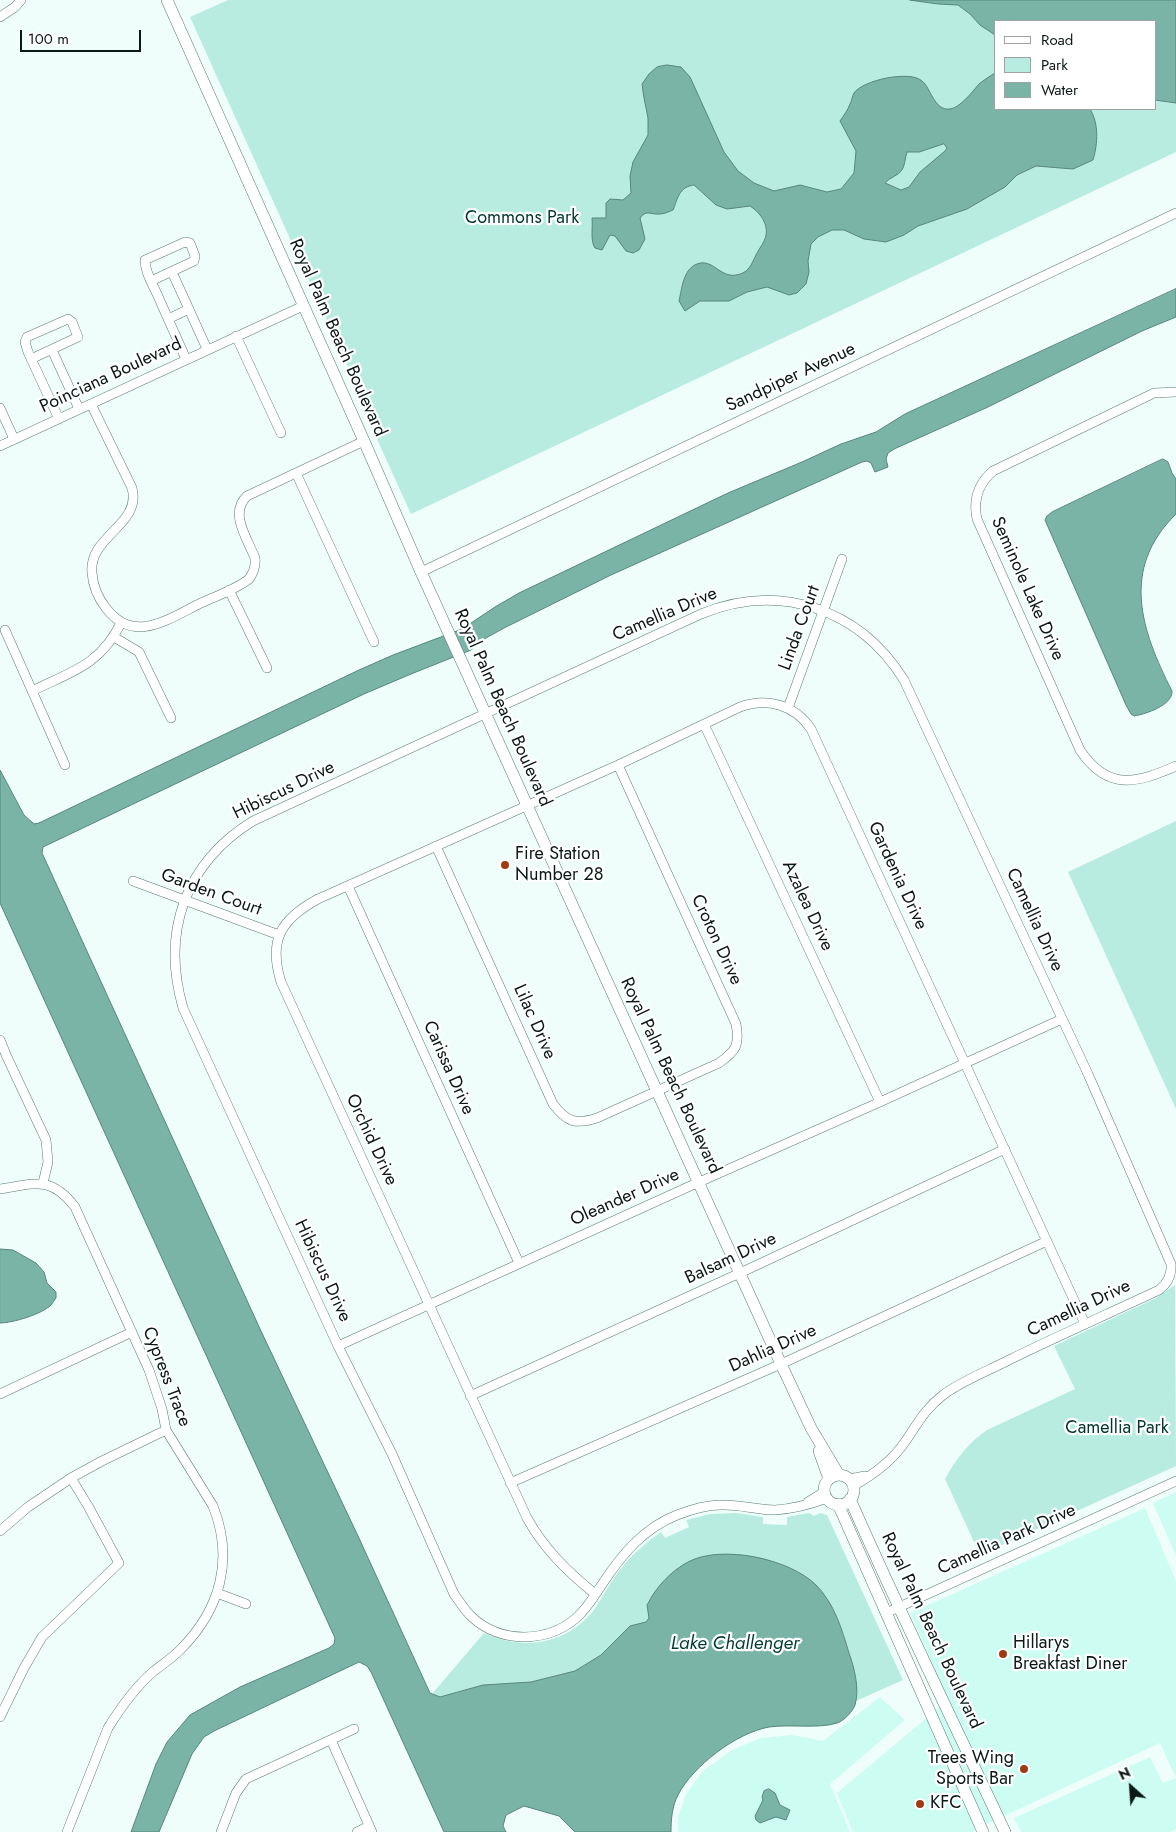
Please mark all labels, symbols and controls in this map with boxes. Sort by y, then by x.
scale bar [22,20,144,52]
legend [994,20,1156,110]
text: 100 m [28,28,69,50]
text: Road [1041,29,1073,51]
text: Park [1041,54,1068,76]
text: Water [1041,79,1078,101]
park label: Commons Park [465,208,579,230]
street label: Royal Palm Beach Boulevard [284,236,390,440]
street label: Poinciana Boulevard [37,334,185,418]
street label: Sandpiper Avenue [723,339,859,417]
street label: Seminole Lake Drive [986,514,1068,664]
street label: Camellia Drive [610,583,720,647]
street label: Linda Court [775,583,825,673]
street label: Royal Palm Beach Boulevard [449,606,555,810]
street label: Hibiscus Drive [230,757,338,825]
street label: Gardenia Drive [863,819,931,933]
place label: Fire Station Number 28 [515,844,604,886]
street label: Azalea Drive [777,857,837,955]
marker: Fire Station Number 28 [499,859,511,871]
street label: Garden Court [158,865,264,921]
street label: Camellia Drive [1001,865,1067,975]
street label: Croton Drive [686,891,746,989]
street label: Royal Palm Beach Boulevard [615,974,725,1178]
street label: Lilac Drive [508,981,560,1063]
street label: Carissa Drive [418,1018,478,1118]
street label: Orchid Drive [340,1091,402,1189]
street label: Oleander Drive [567,1164,683,1232]
street label: Hibiscus Drive [289,1216,355,1326]
street label: Balsam Drive [682,1228,780,1290]
street label: Camellia Drive [1024,1276,1134,1342]
street label: Dahlia Drive [726,1320,820,1378]
street label: Cypress Trace [137,1324,195,1430]
park label: Camellia Park [1065,1418,1169,1440]
street label: Camellia Park Drive [935,1500,1079,1580]
street label: Royal Palm Beach Boulevard [876,1529,986,1733]
water label: Lake Challenger [671,1633,799,1655]
place label: Hillarys Breakfast Diner [1013,1633,1127,1676]
marker: Hillarys Breakfast Diner [997,1648,1009,1660]
place label: Trees Wing Sports Bar [928,1748,1014,1790]
north arrow [1106,1762,1156,1812]
text: N [1115,1762,1134,1785]
marker: Trees Wing Sports Bar [1018,1763,1030,1775]
place label: KFC [930,1793,961,1815]
marker: KFC [914,1798,926,1810]

